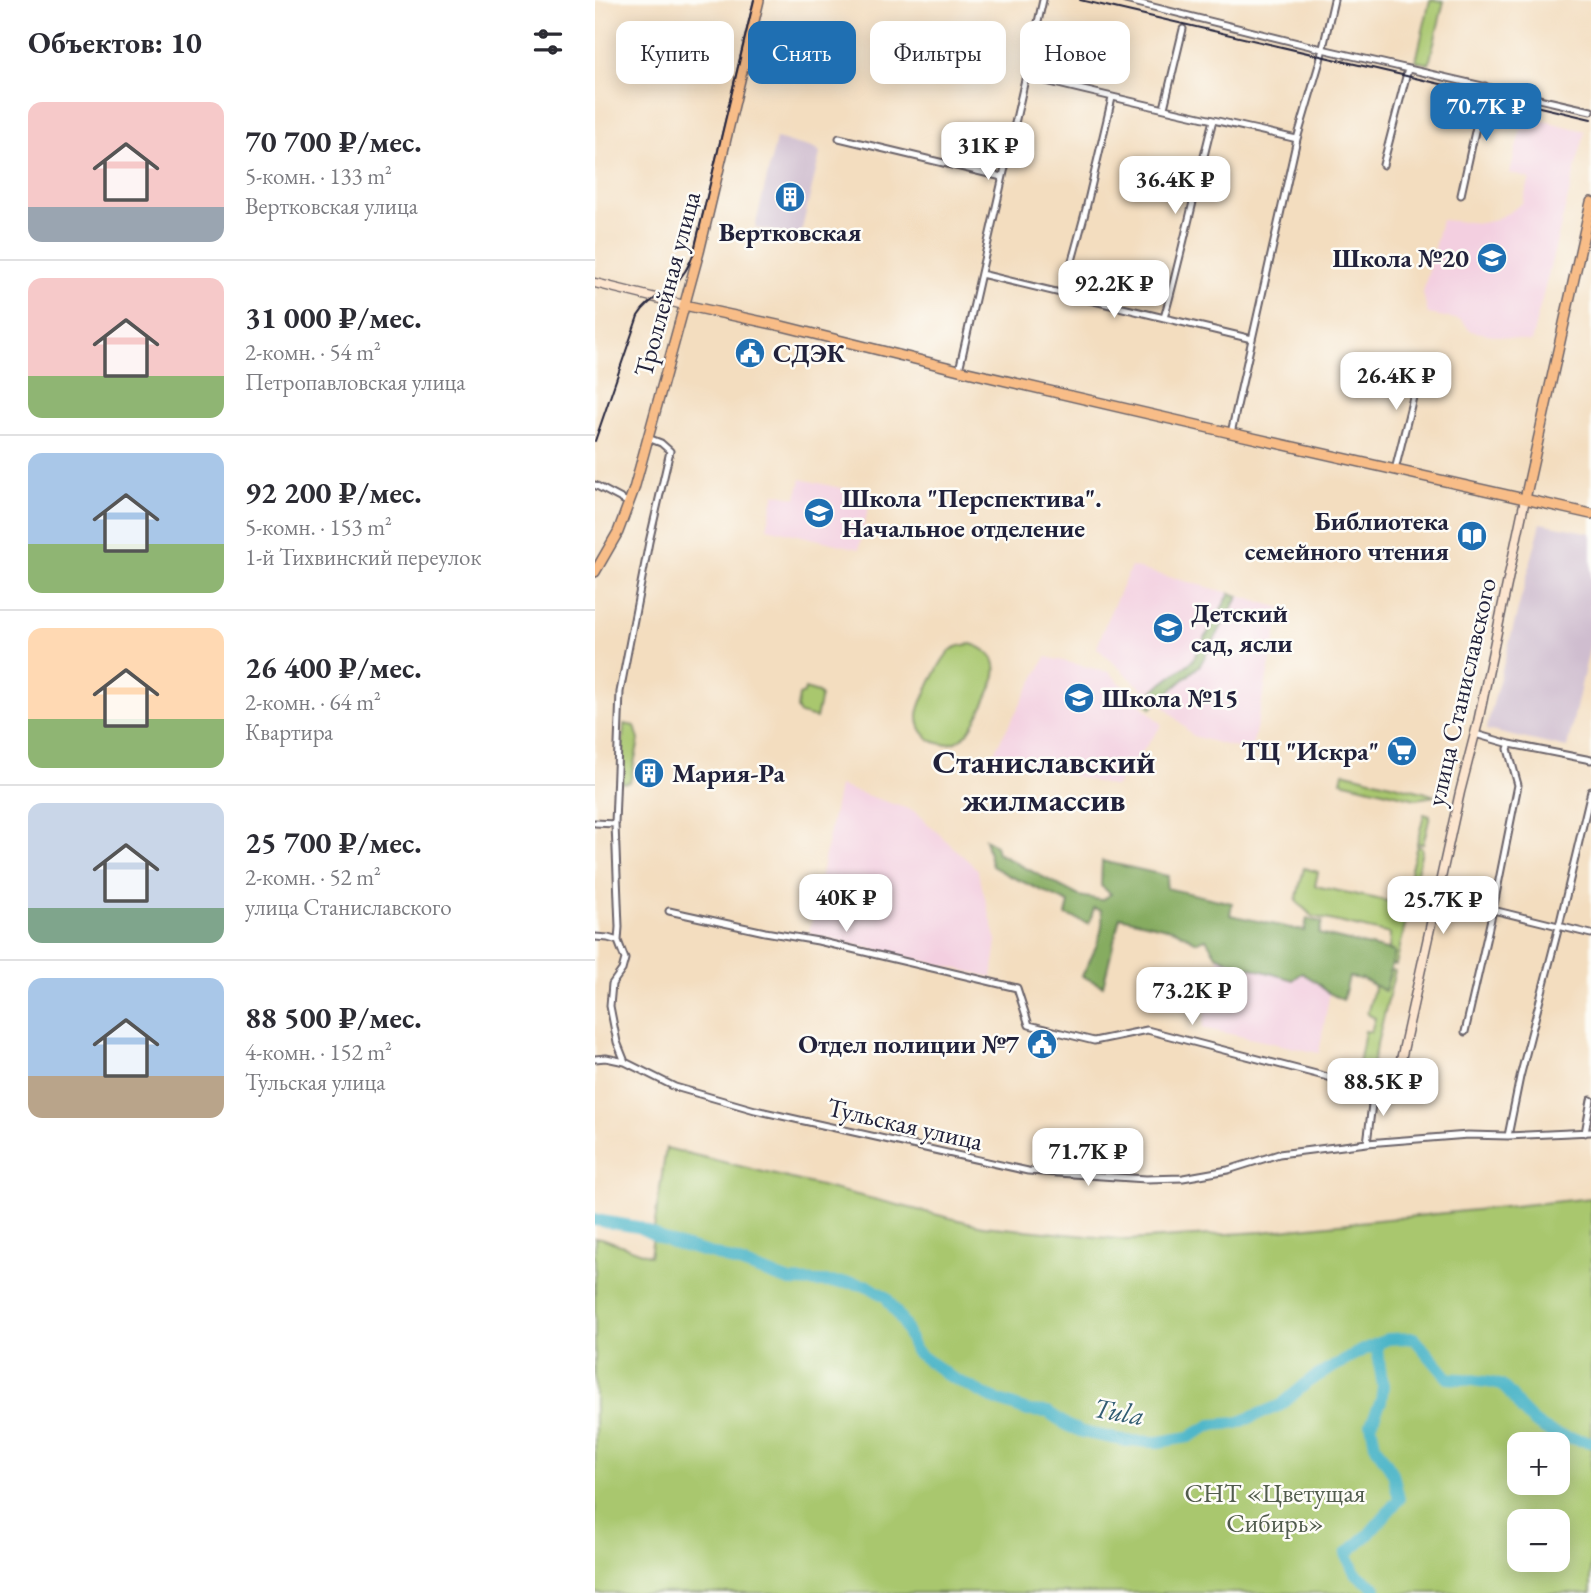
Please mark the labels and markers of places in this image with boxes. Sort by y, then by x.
pin: 70.7K ₽ [1421,83,1551,143]
pin: 31K ₽ [939,122,1037,182]
pin: 36.4K ₽ [1110,156,1240,216]
building icon: Вертковская [773,180,807,214]
place label: Вертковская [719,215,861,249]
place label: Школа №20 [1333,241,1469,275]
school or university icon: Школа №20 [1475,241,1509,275]
pin: 92.2K ₽ [1049,260,1179,320]
public building icon: СДЭК [733,336,767,370]
place label: СДЭК [773,336,846,370]
pin: 26.4K ₽ [1331,352,1461,412]
place label: Школа "Перспектива". Начальное отделение [842,481,1102,545]
school or university icon: Школа "Перспектива". Начальное отделение [802,496,836,530]
place label: Библиотека семейного чтения [1245,504,1450,568]
library icon: Библиотека семейного чтения [1455,519,1489,553]
place label: Детский сад, ясли [1191,596,1293,660]
school or university icon: Детский сад, ясли [1151,611,1185,645]
school or university icon: Школа №15 [1062,681,1096,715]
place label: Школа №15 [1102,681,1238,715]
place label: ТЦ "Искра" [1242,734,1379,768]
supermarket icon: ТЦ "Искра" [1385,734,1419,768]
building icon: Мария-Ра [632,756,666,790]
place label: Мария-Ра [672,756,786,790]
pin: 40K ₽ [797,874,895,934]
pin: 25.7K ₽ [1378,876,1508,936]
pin: 73.2K ₽ [1127,968,1257,1027]
place label: Отдел полиции №7 [798,1027,1019,1061]
public building icon: Отдел полиции №7 [1025,1027,1059,1061]
pin: 88.5K ₽ [1318,1058,1448,1118]
pin: 71.7K ₽ [1023,1128,1153,1188]

